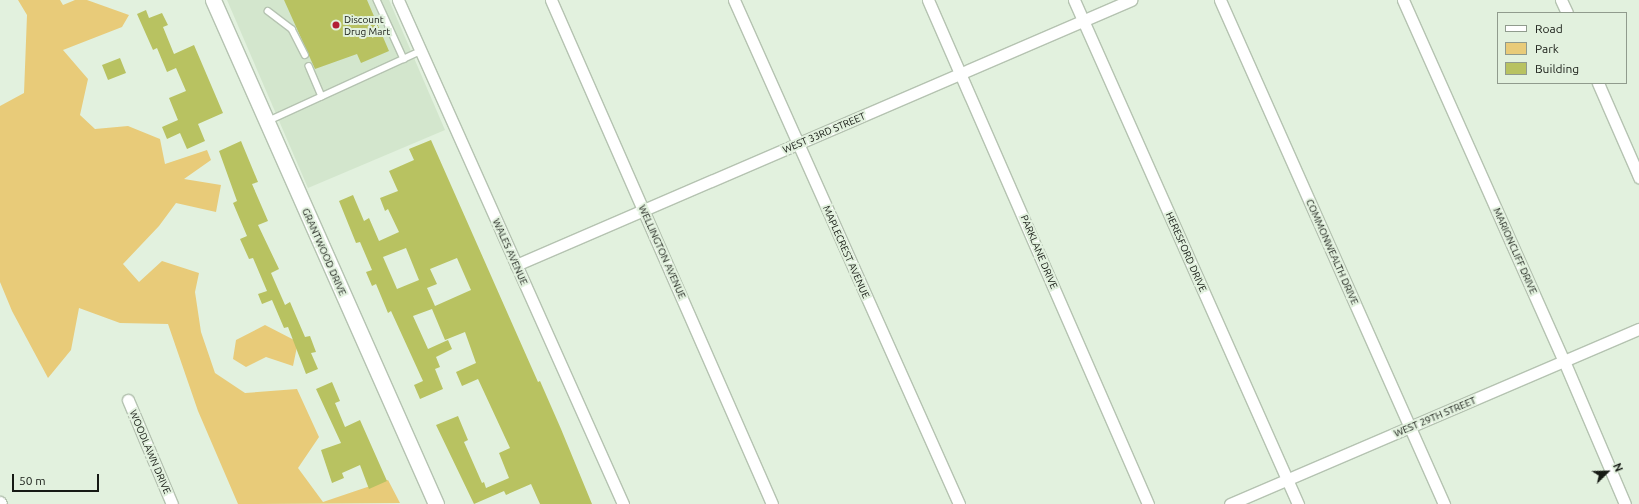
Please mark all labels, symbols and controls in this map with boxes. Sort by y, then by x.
legend [1497,12,1627,84]
place label: Discount Drug Mart [344,13,390,36]
marker: Discount Drug Mart [331,20,341,30]
text: Road [1535,22,1563,35]
text: Park [1535,42,1559,55]
text: Building [1535,62,1579,75]
street label: WEST 33RD STREET [781,110,867,156]
street label: COMMONWEALTH DRIVE [1303,197,1361,307]
street label: WELLINGTON AVENUE [636,203,688,301]
street label: MAPLECREST AVENUE [820,204,872,300]
street label: GRANTWOOD DRIVE [299,206,349,298]
street label: MARIONCLIFF DRIVE [1491,206,1539,296]
street label: HERESFORD DRIVE [1163,210,1209,294]
street label: PARKLANE DRIVE [1018,213,1060,291]
street label: WALES AVENUE [490,217,530,287]
street label: WEST 29TH STREET [1392,394,1478,440]
street label: WOODLAWN DRIVE [127,408,173,496]
north arrow [1587,452,1627,492]
text: N [1611,461,1625,473]
scale bar [14,466,101,492]
text: 50 m [19,474,46,487]

